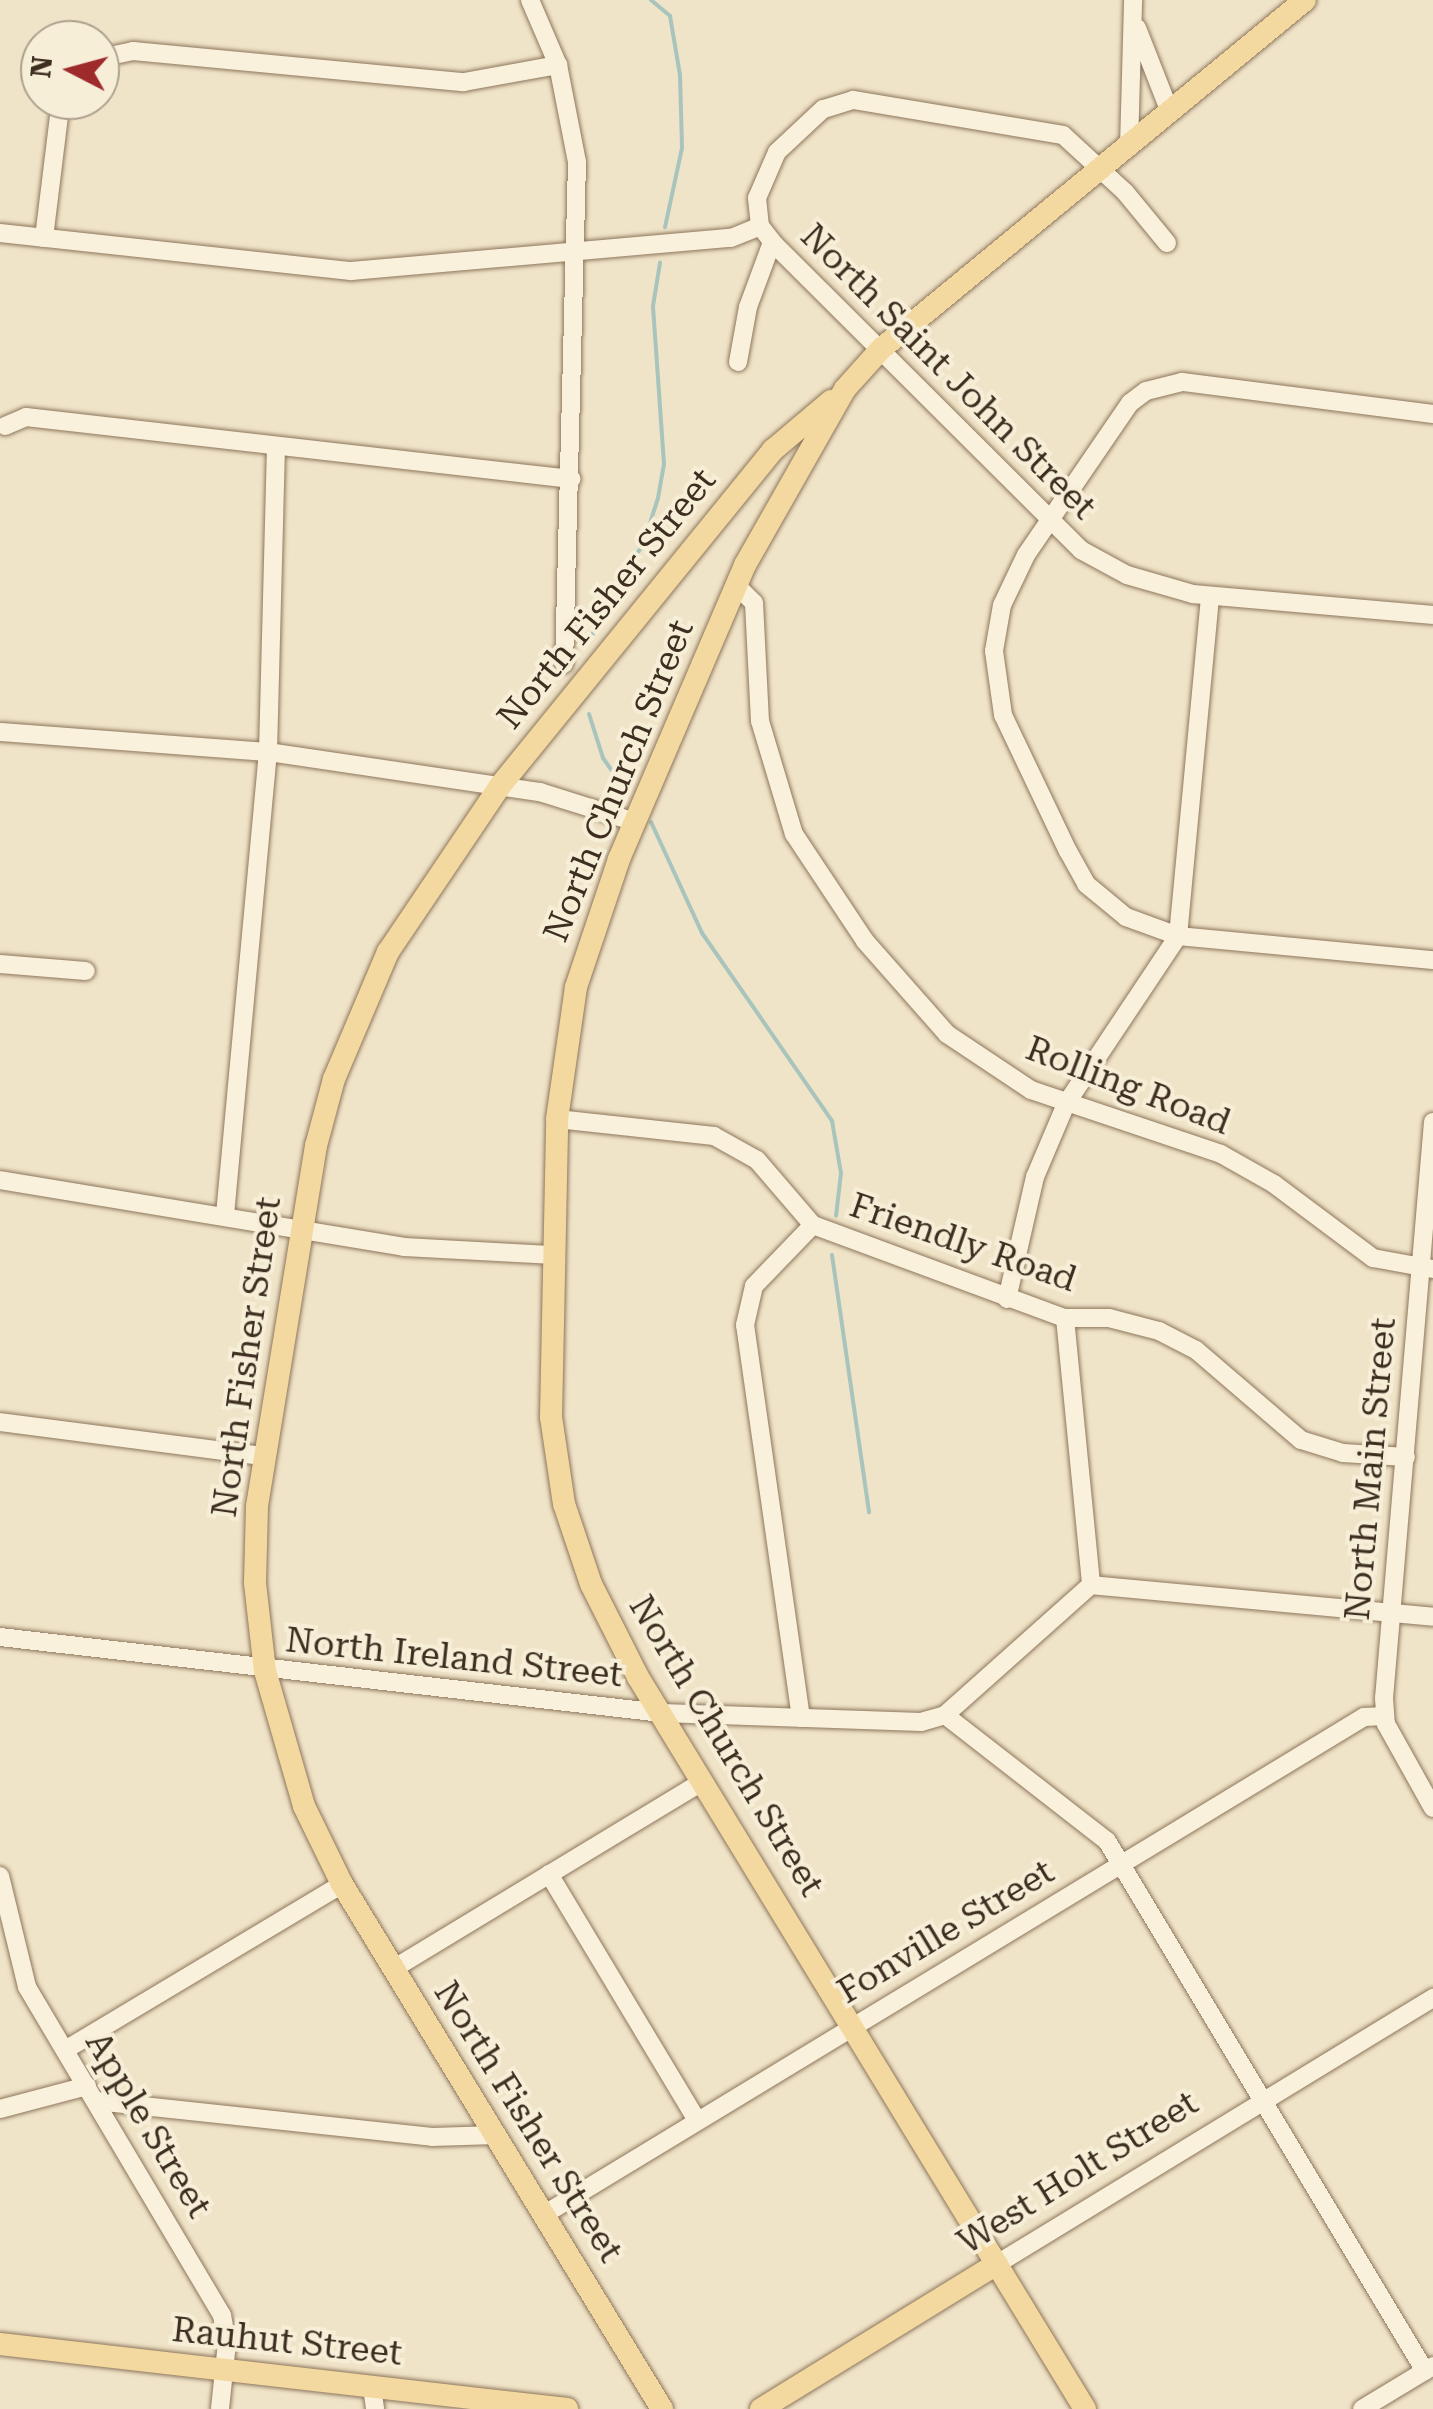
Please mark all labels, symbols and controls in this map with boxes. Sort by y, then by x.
north arrow [20,20,120,120]
text: N [24,55,59,79]
street label: North Saint John Street [792,216,1104,528]
street label: North Fisher Street [489,460,725,738]
street label: North Church Street [535,614,703,948]
street label: Rolling Road [1020,1028,1236,1144]
street label: Friendly Road [844,1185,1082,1301]
street label: North Fisher Street [204,1194,290,1520]
street label: North Main Street [1337,1316,1405,1622]
street label: North Church Street [620,1588,832,1904]
street label: North Ireland Street [283,1619,625,1697]
street label: Fonville Street [830,1851,1062,2013]
street label: North Fisher Street [425,1974,631,2270]
street label: Apple Street [76,2024,220,2226]
street label: West Holt Street [950,2082,1206,2264]
street label: Rauhut Street [170,2309,404,2375]

